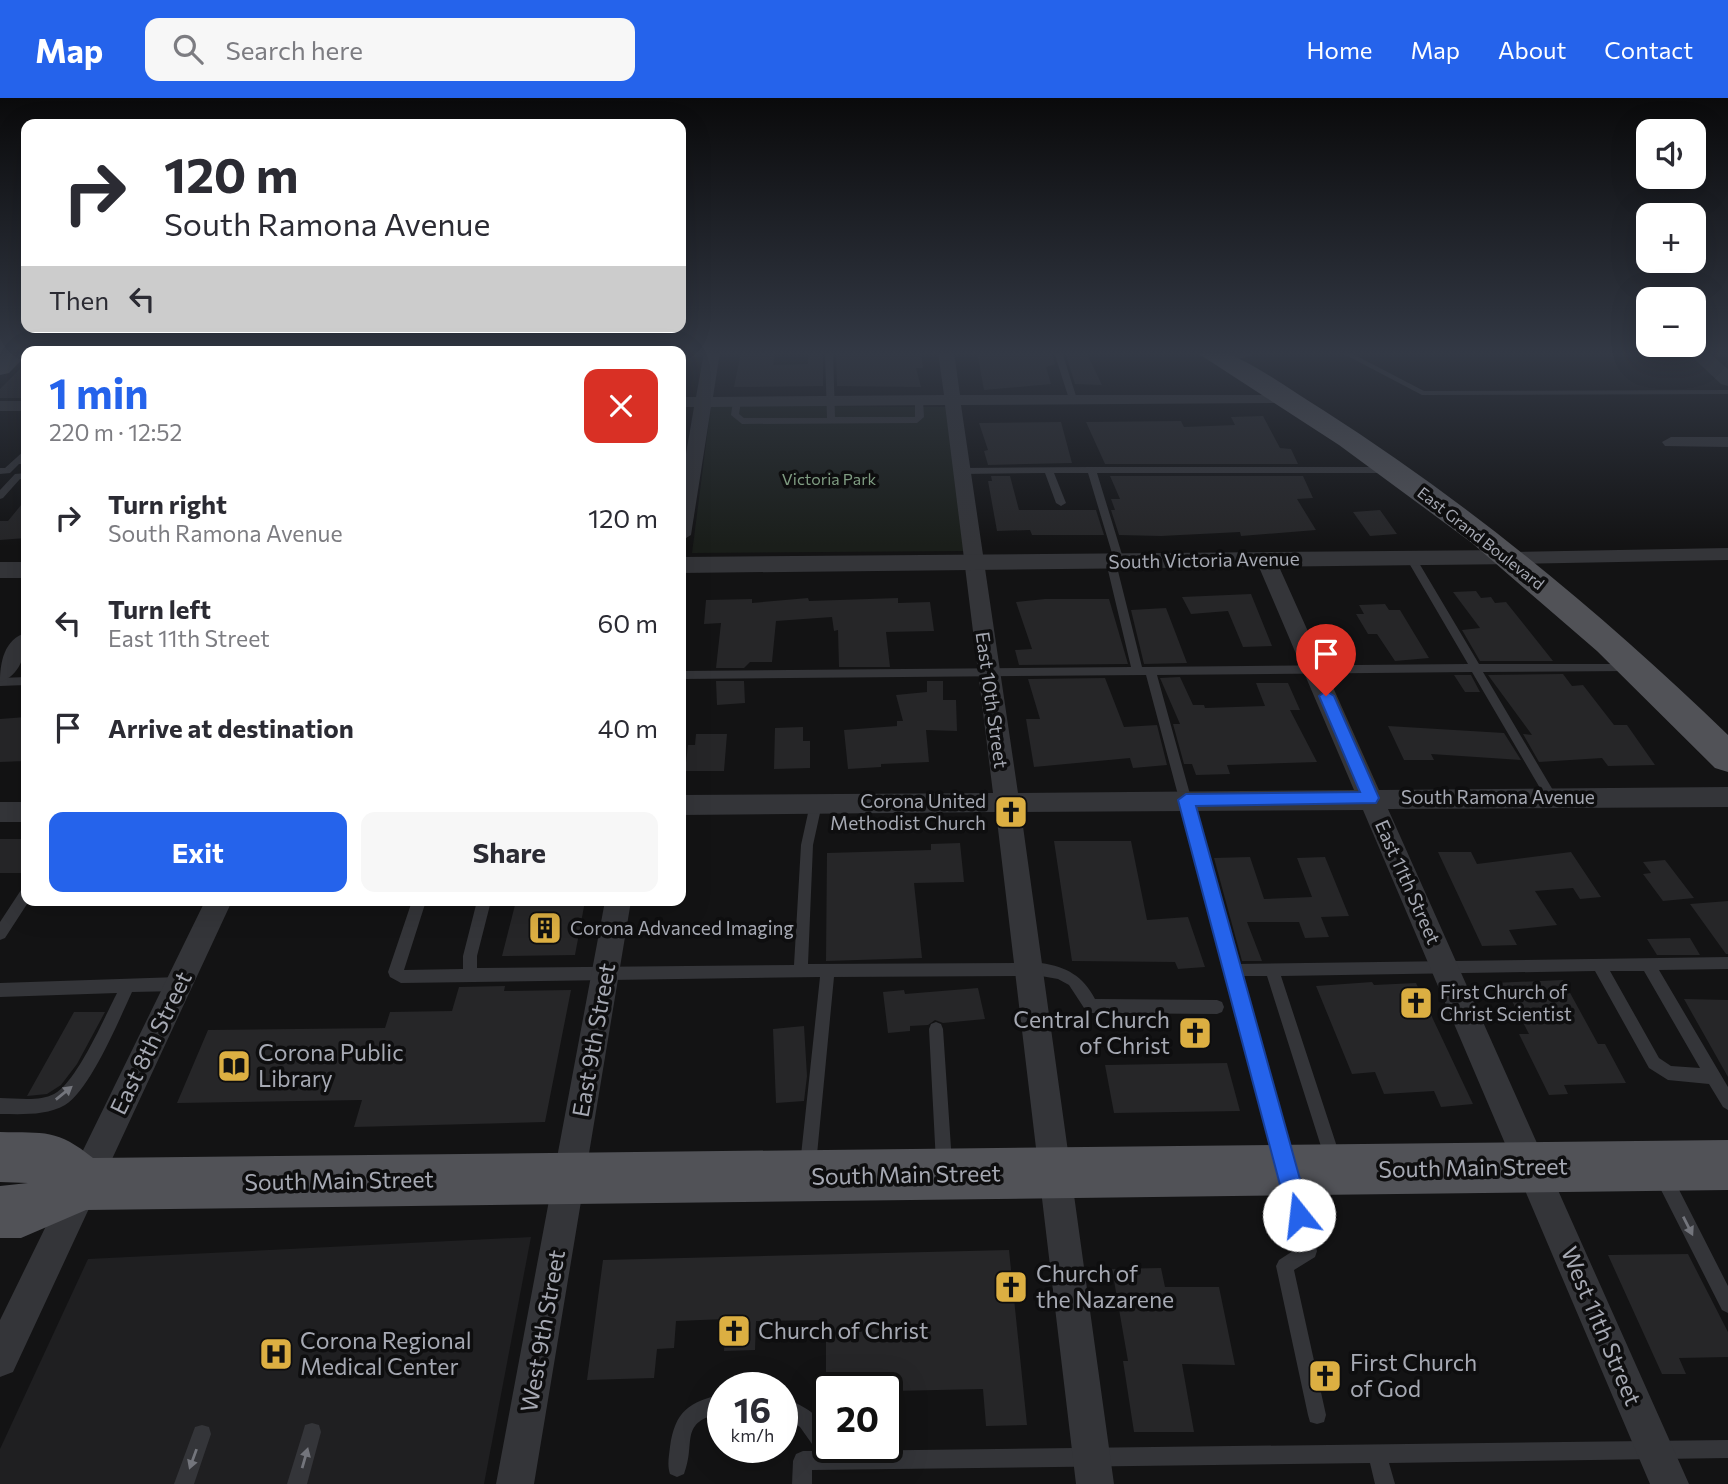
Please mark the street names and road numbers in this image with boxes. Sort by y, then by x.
street label: East Grand Boulevard [1414,482,1548,593]
street label: South Victoria Avenue [1108,546,1300,573]
street label: East 10th Street [972,630,1013,770]
street label: South Ramona Avenue [1401,785,1595,808]
street label: East 11th Street [1371,816,1446,948]
street label: East 9th Street [566,961,620,1119]
street label: East 8th Street [103,966,197,1119]
street label: South Main Street [1378,1151,1568,1183]
street label: South Main Street [811,1158,1001,1190]
street label: South Main Street [244,1164,434,1196]
street label: West 11th Street [1556,1242,1648,1409]
street label: West 9th Street [514,1248,570,1414]

